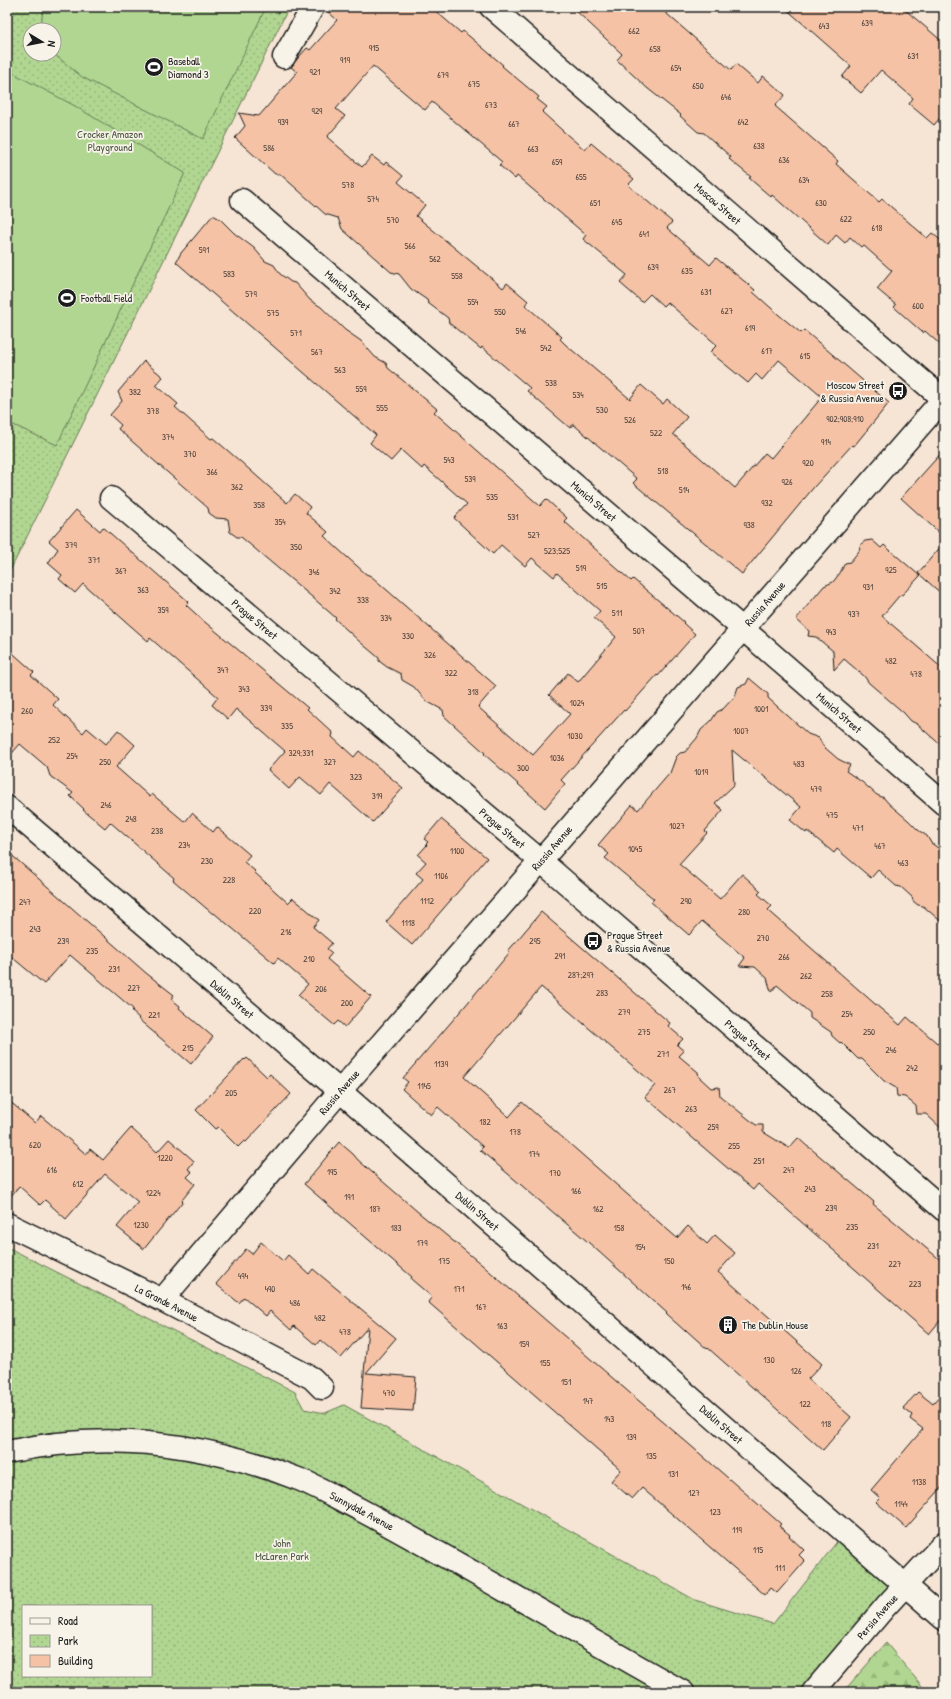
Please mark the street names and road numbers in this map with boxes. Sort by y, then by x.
street label: Moscow Street [691,180,744,228]
street label: Munich Street [322,267,373,314]
street label: Munich Street [568,478,619,525]
street label: Russia Avenue [741,578,789,629]
street label: Prague Street [229,596,281,643]
street label: Munich Street [814,689,865,736]
street label: Prague Street [476,805,528,852]
street label: Russia Avenue [528,822,576,873]
street label: Dublin Street [208,977,257,1022]
street label: Prague Street [722,1016,773,1064]
street label: Russia Avenue [316,1066,363,1118]
street label: Dublin Street [453,1188,502,1234]
street label: La Grande Avenue [133,1281,201,1325]
street label: Dublin Street [697,1402,746,1447]
street label: Sunnydale Avenue [327,1488,397,1534]
street label: Persia Avenue [854,1591,901,1642]

